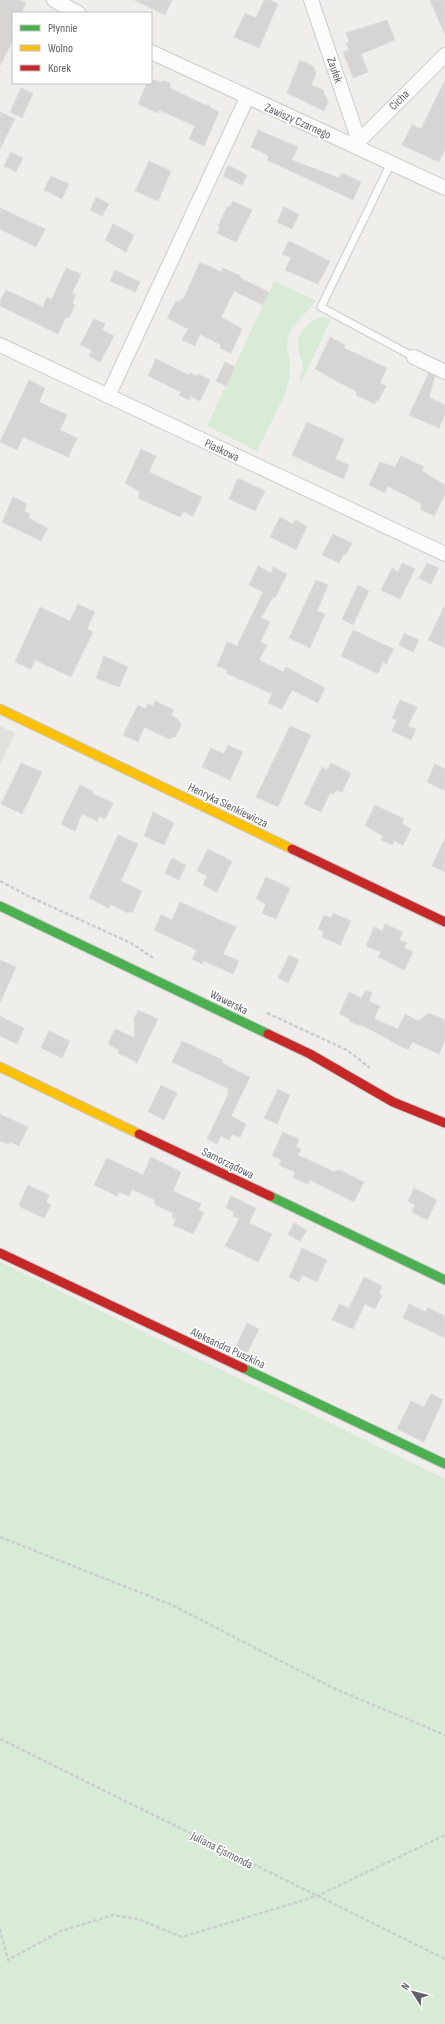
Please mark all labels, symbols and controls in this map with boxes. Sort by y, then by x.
legend [12,12,152,84]
text: Płynnie [48,21,78,36]
text: Wolno [48,41,73,56]
street label: Zaułek [323,55,346,85]
text: Korek [48,61,71,76]
street label: Cicha [386,87,413,114]
street label: Zawiszy Czarnego [262,100,333,143]
street label: Piaskowa [202,436,242,465]
street label: Henryka Sienkiewicza [185,780,270,831]
street label: Wawerska [207,987,251,1018]
street label: Samorządowa [199,1144,257,1183]
street label: Aleksandra Puszkina [187,1324,268,1372]
street label: Juliana Ejsmonda [187,1828,256,1873]
north arrow [393,1972,433,2012]
text: N [398,1980,412,1993]

